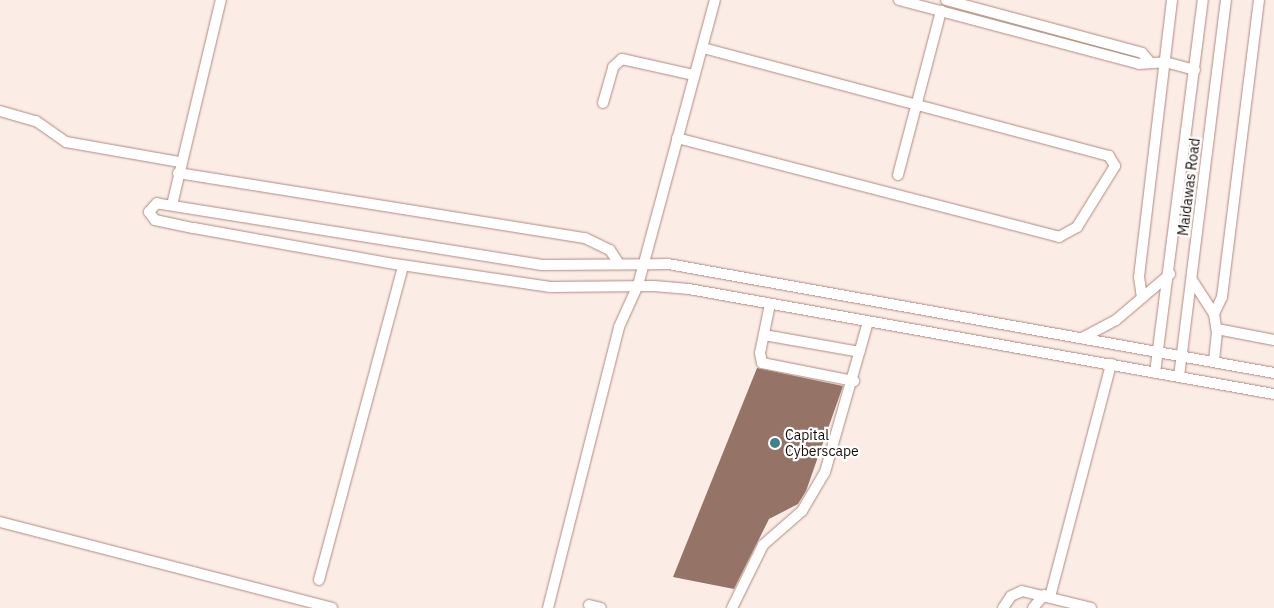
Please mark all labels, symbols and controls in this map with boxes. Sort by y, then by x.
street label: Maidawas Road [1175,137,1203,237]
place label: Capital Cyberscape [785,427,859,460]
marker: Capital Cyberscape [769,437,781,449]

